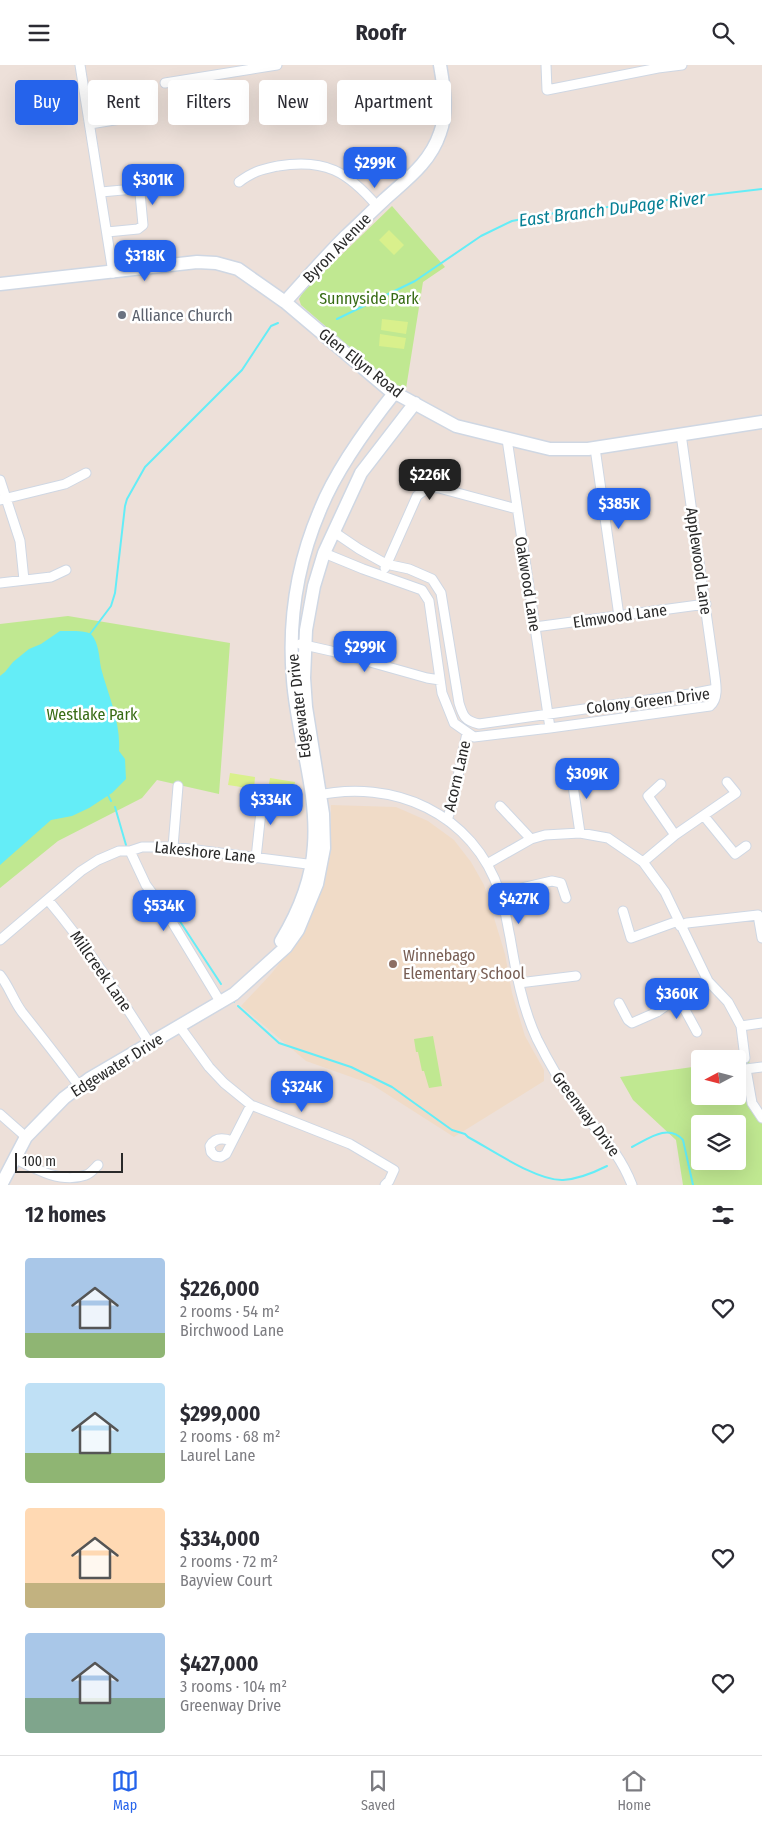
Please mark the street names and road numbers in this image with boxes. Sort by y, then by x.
street label: Byron Avenue [299,209,375,287]
street label: Glen Ellyn Road [315,324,407,402]
street label: Applewood Lane [682,506,716,616]
street label: Oakwood Lane [511,535,545,633]
street label: Elmwood Lane [572,600,668,632]
street label: Edgewater Drive [283,653,315,759]
street label: Colony Green Drive [585,684,711,718]
street label: Acorn Lane [440,739,474,813]
street label: Lakeshore Lane [153,837,257,867]
street label: Millcreek Lane [66,927,136,1015]
street label: Edgewater Drive [67,1029,167,1101]
street label: Greenway Drive [548,1068,624,1160]

